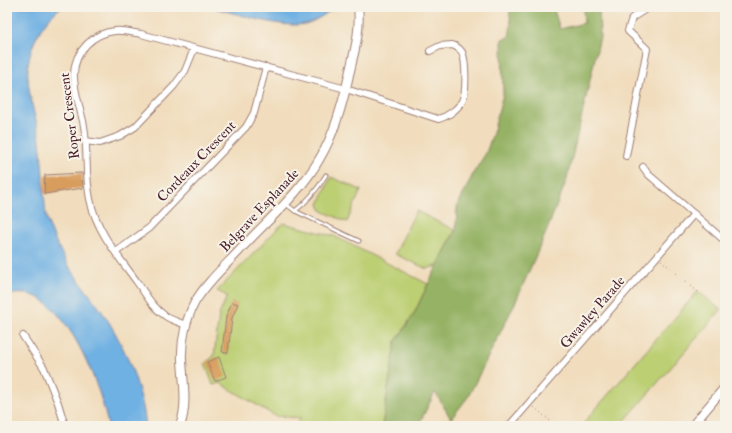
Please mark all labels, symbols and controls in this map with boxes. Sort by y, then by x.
street label: Roper Crescent [56,71,84,160]
street label: Cordeaux Crescent [153,117,240,205]
street label: Belgrave Esplanade [216,165,303,256]
street label: Gwawley Parade [556,273,629,353]

